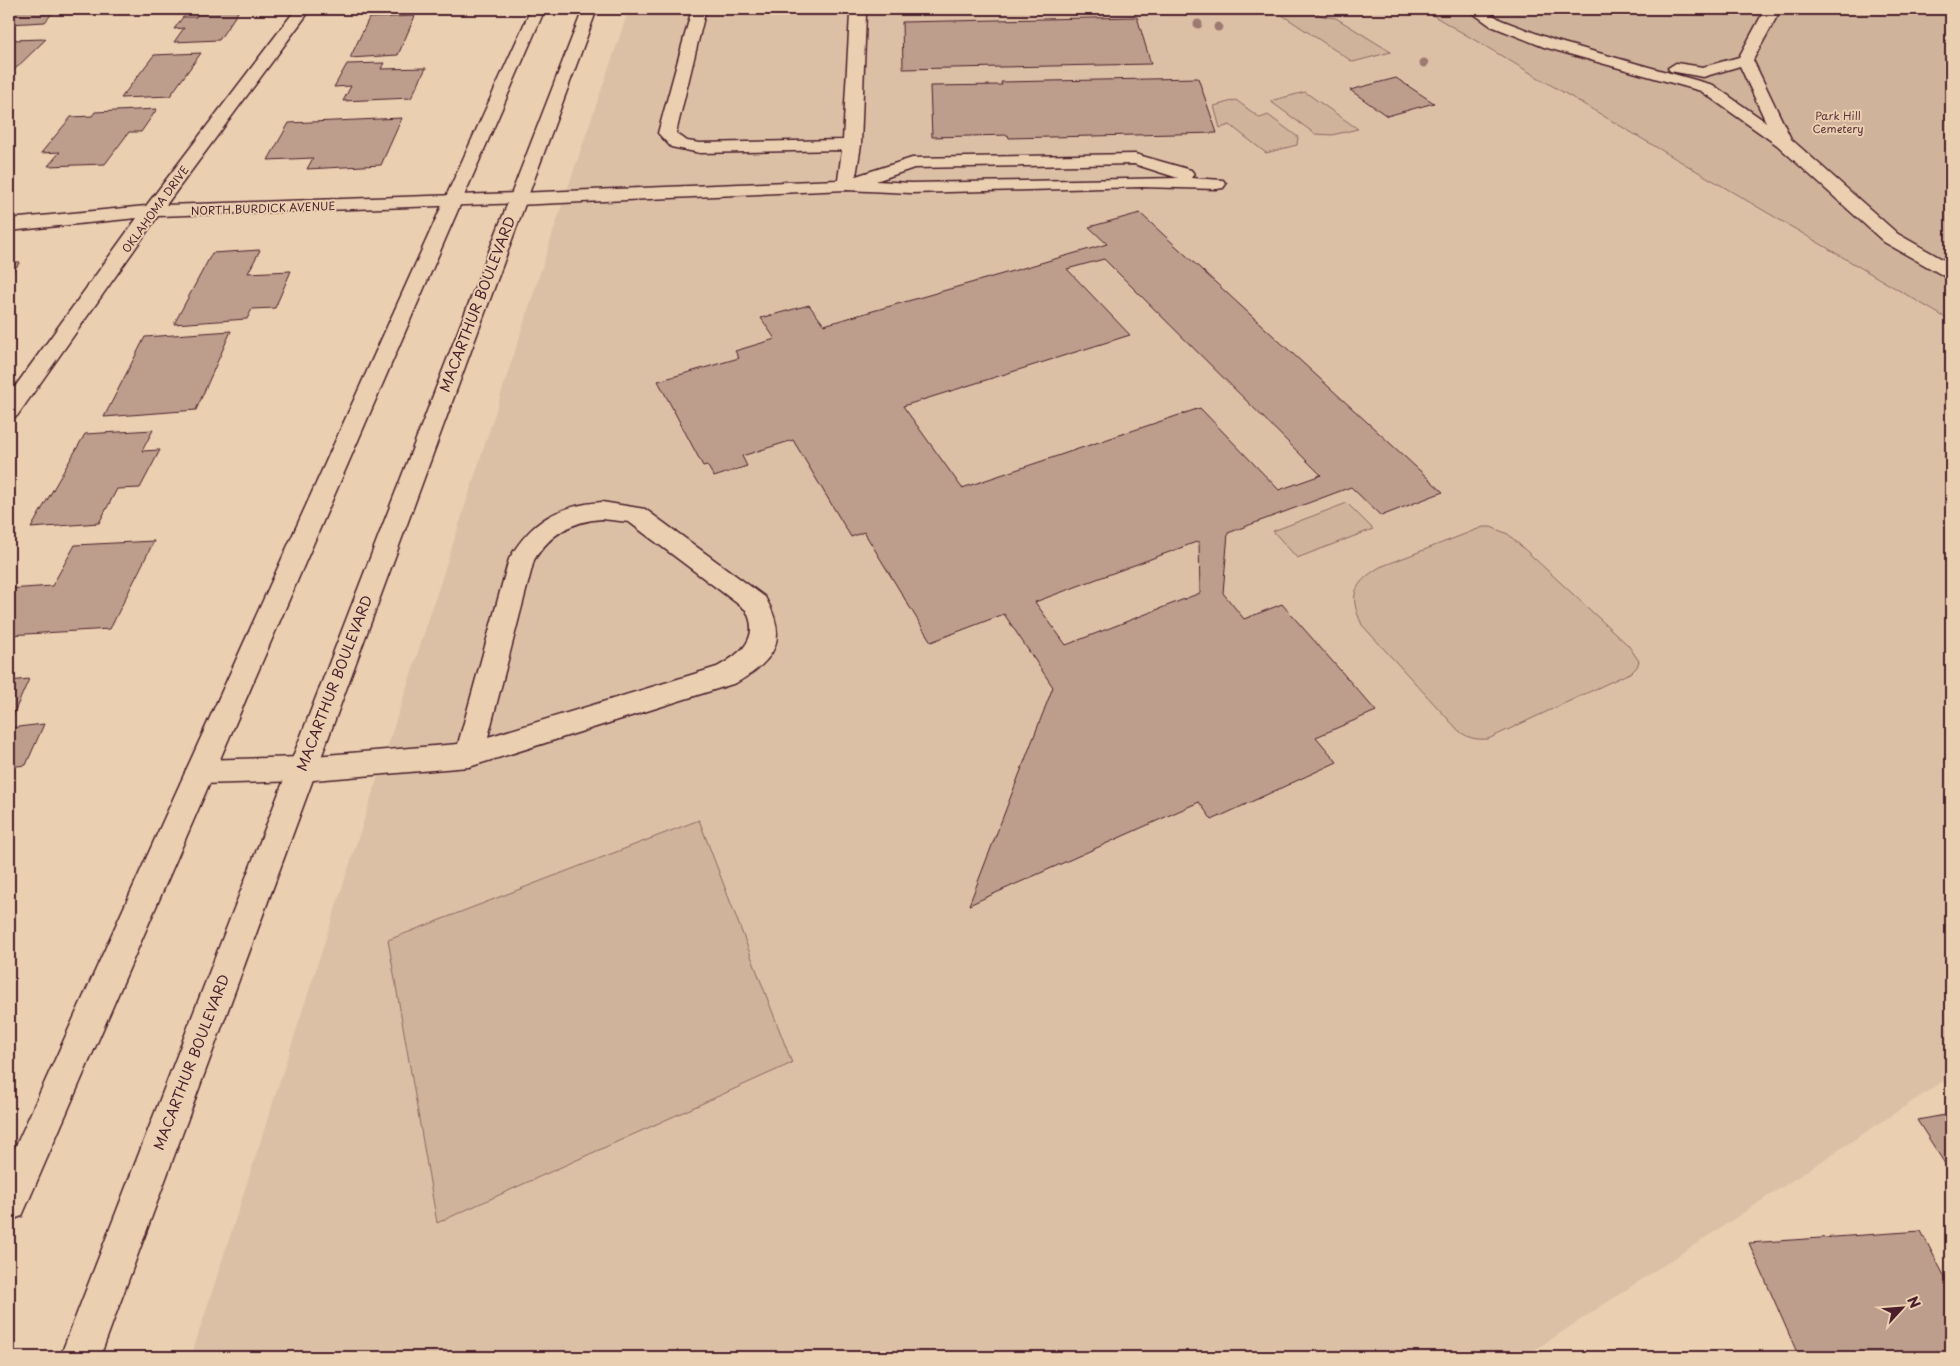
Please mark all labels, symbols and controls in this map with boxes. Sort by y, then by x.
park label: Park Hill Cemetery [1812,107,1864,137]
street label: OKLAHOMA DRIVE [118,162,192,256]
street label: NORTH BURDICK AVENUE [190,197,336,219]
street label: MACARTHUR BOULEVARD [434,213,520,395]
street label: MACARTHUR BOULEVARD [291,592,377,774]
street label: MACARTHUR BOULEVARD [148,971,234,1153]
north arrow [1878,1284,1928,1334]
text: N [1902,1292,1926,1312]

